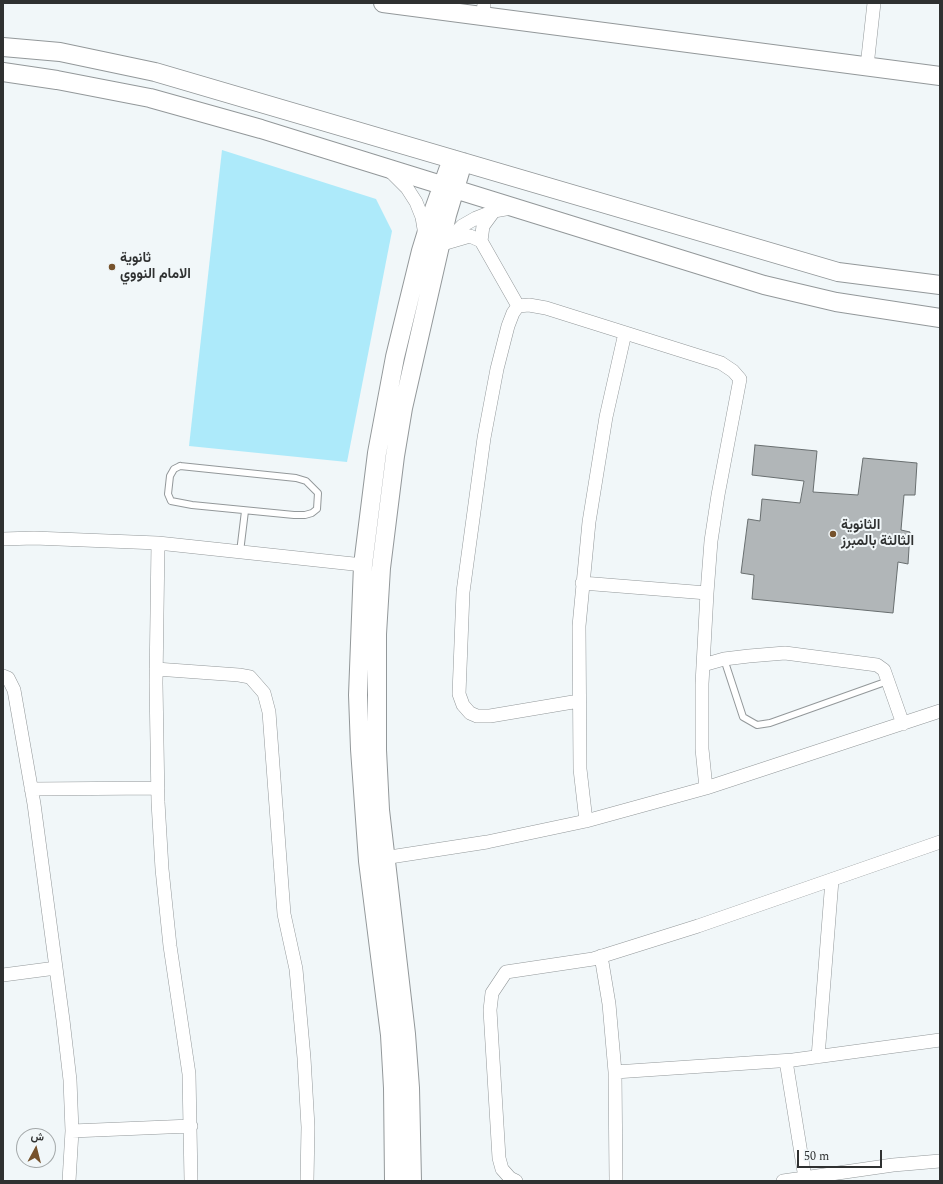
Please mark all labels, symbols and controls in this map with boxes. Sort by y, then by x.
place label: ثانوية الامام النووي [120,251,191,284]
marker: ثانوية الامام النووي [107,262,117,272]
place label: الثانوية الثالثة بالمبرز [841,518,914,550]
marker: الثانوية الثالثة بالمبرز [828,529,838,539]
text: ش [30,1127,45,1146]
north arrow [16,1128,56,1168]
scale bar [799,1142,884,1168]
text: 50 m [804,1147,829,1166]

